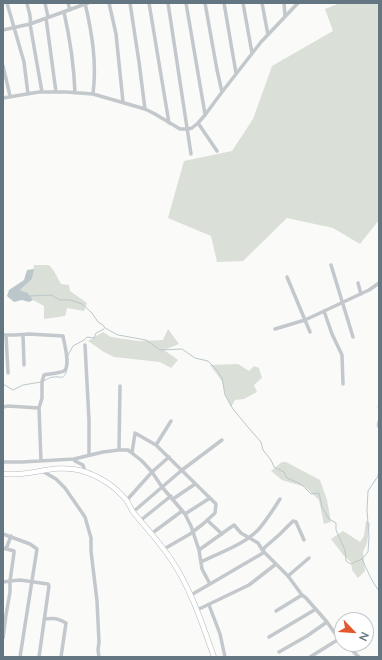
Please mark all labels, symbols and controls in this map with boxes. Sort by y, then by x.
north arrow [334,612,374,652]
text: N [357,630,372,643]

